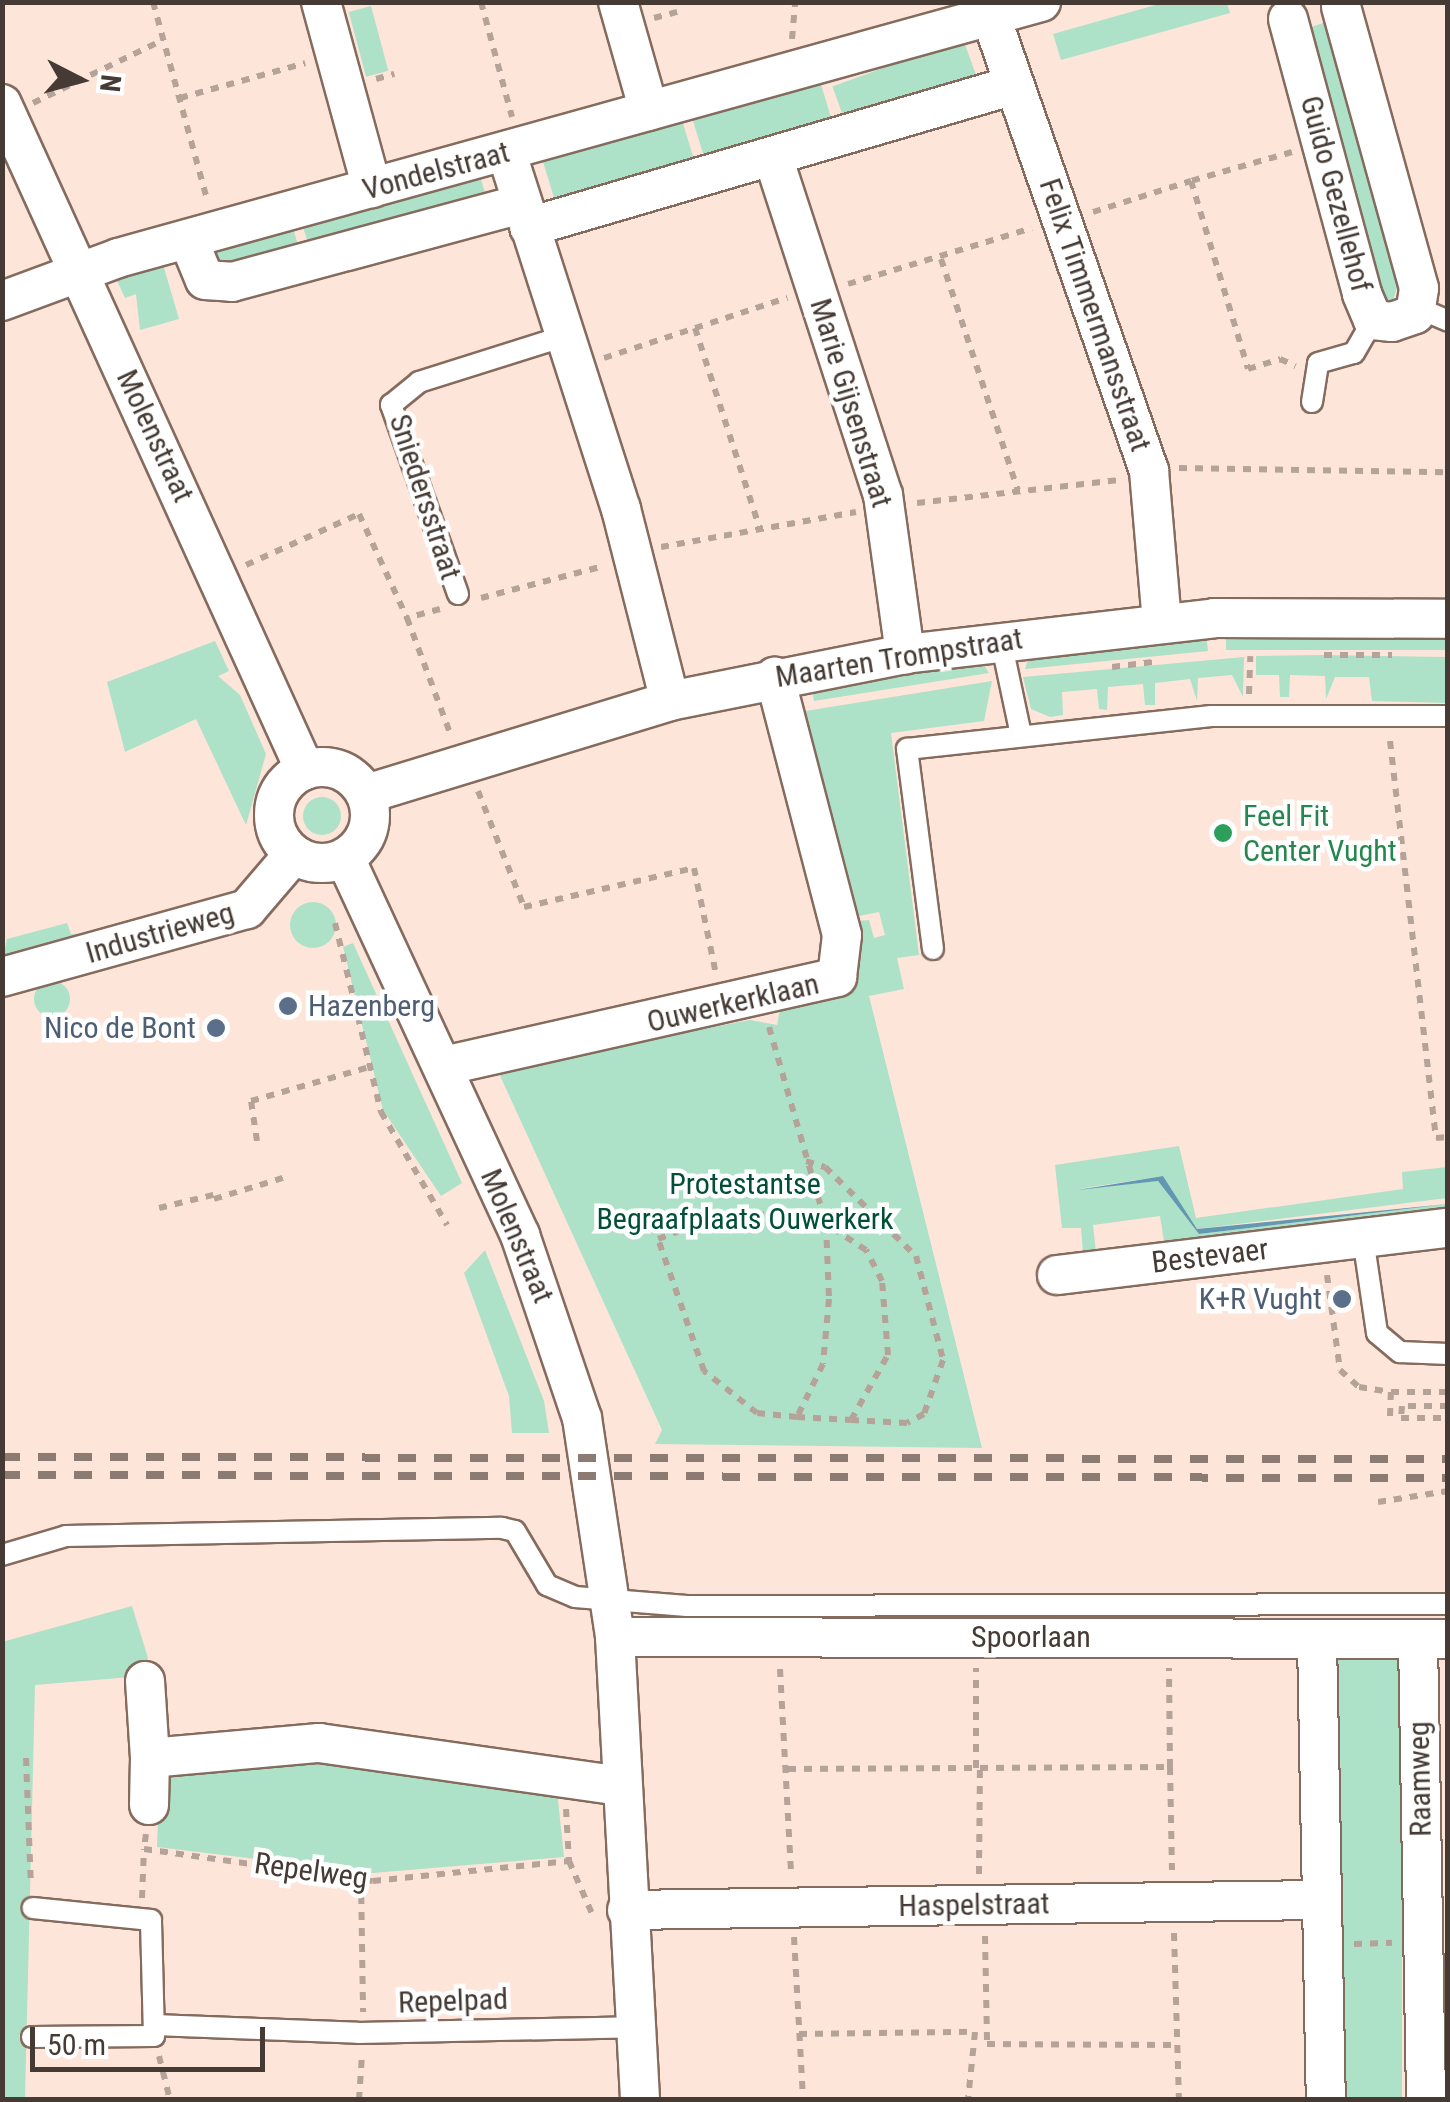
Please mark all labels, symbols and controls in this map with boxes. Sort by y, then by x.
north arrow [30,30,130,130]
text: N [93,73,128,93]
street label: Guido Gezellehof [1293,92,1379,296]
street label: Vondelstraat [359,134,513,208]
street label: Felix Timmermansstraat [1031,174,1159,456]
street label: Marie Gijsenstraat [802,294,900,512]
street label: Molenstraat [109,364,201,508]
street label: Sniedersstraat [381,410,469,584]
street label: Maarten Trompstraat [773,621,1025,695]
place label: Feel Fit Center Vught [1243,798,1397,868]
marker: Feel Fit Center Vught [1212,822,1234,844]
street label: Industrieweg [82,895,238,971]
street label: Ouwerkerklaan [644,966,822,1040]
place label: Hazenberg [308,988,435,1024]
marker: Hazenberg [277,995,299,1017]
place label: Nico de Bont [44,1010,196,1046]
marker: Nico de Bont [205,1017,227,1039]
street label: Molenstraat [473,1164,561,1308]
park label: Protestantse Begraafplaats Ouwerkerk [596,1166,894,1236]
street label: Bestevaer [1150,1231,1270,1281]
place label: K+R Vught [1199,1281,1322,1317]
marker: K+R Vught [1331,1288,1353,1310]
street label: Spoorlaan [971,1619,1091,1655]
street label: Raamweg [1401,1721,1439,1837]
street label: Repelweg [252,1845,370,1897]
street label: Haspelstraat [898,1886,1050,1924]
street label: Repelpad [398,1981,508,2021]
scale bar [35,2007,270,2069]
text: 50 m [47,2027,106,2062]

